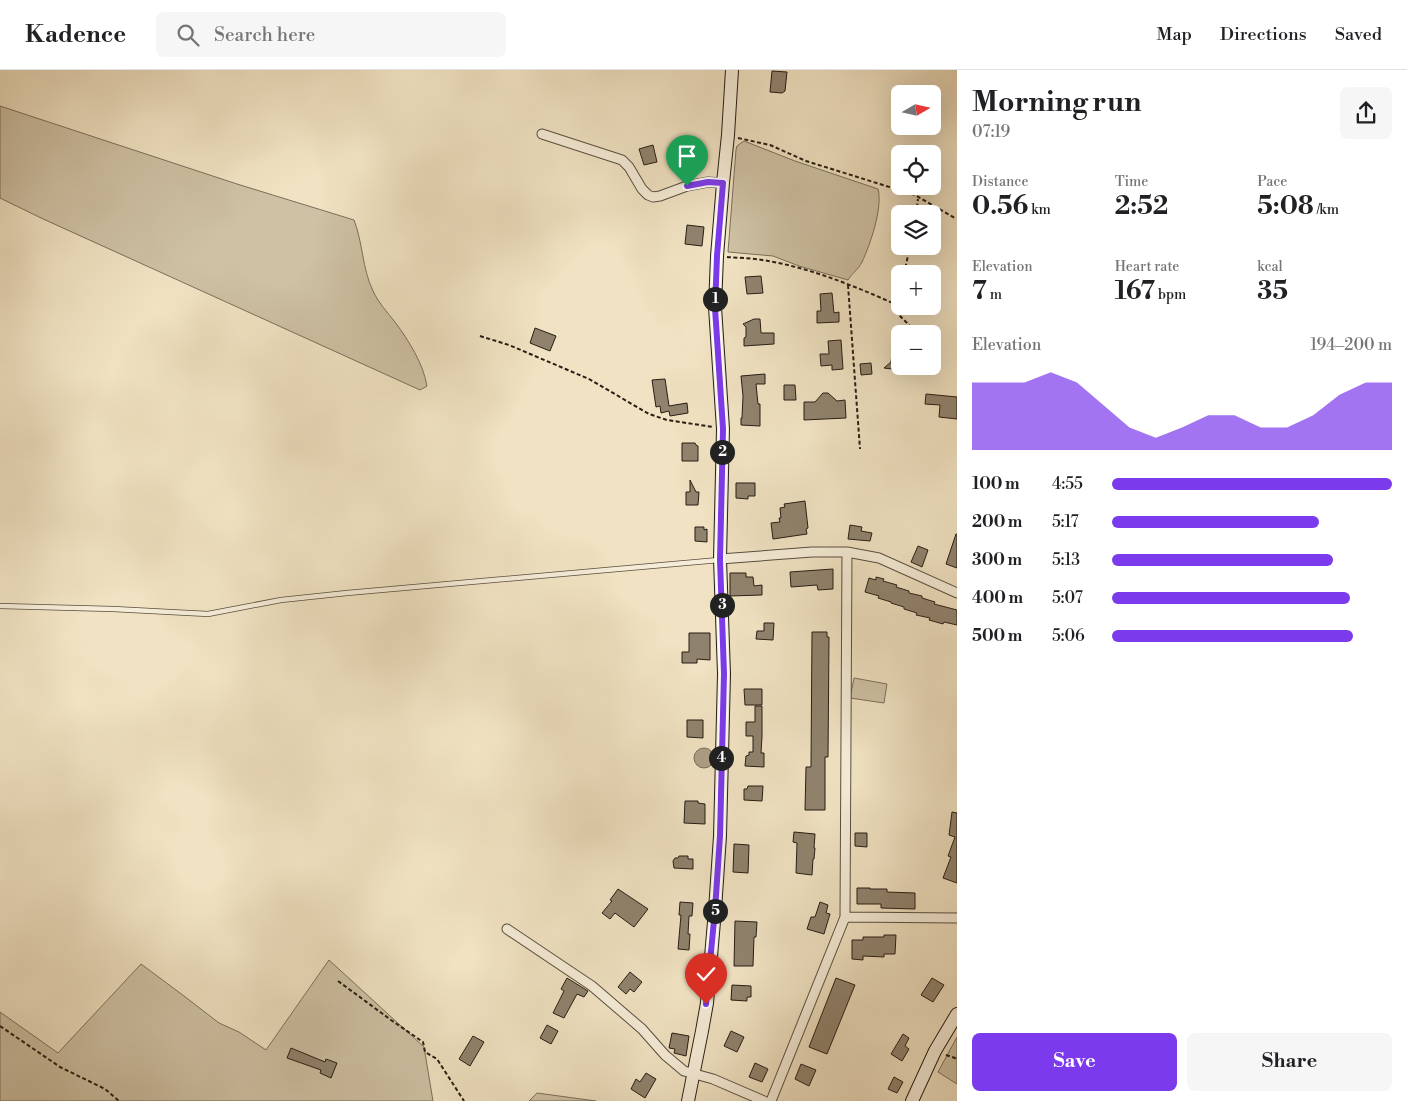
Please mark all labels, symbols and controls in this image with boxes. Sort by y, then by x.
search box [156,12,506,57]
text: Kadence [25,20,126,50]
icon: search [174,21,202,49]
text: Search here [214,23,315,47]
text: Map [1156,23,1192,46]
text: Directions [1220,23,1307,46]
text: Saved [1335,23,1382,46]
north arrow [891,85,941,135]
map controls [891,85,941,375]
text: Morning run [972,85,1141,120]
button: share [1340,87,1392,139]
text: 07:19 [972,122,1010,142]
pin [666,135,708,186]
icon: arrive [673,142,701,170]
button: locate [891,145,941,195]
text: Distance [972,173,1029,191]
text: Time [1115,173,1148,191]
text: Pace [1257,173,1287,191]
text: 0.56 [972,191,1028,222]
text: 2:52 [1115,191,1168,222]
text: 5:08 [1257,191,1314,222]
text: km [1028,201,1051,219]
text: /km [1314,201,1339,219]
button: layers [891,205,941,255]
text: Elevation [972,258,1033,276]
text: Heart rate [1115,258,1179,276]
text: kcal [1257,258,1283,276]
button: + [891,265,941,315]
text: 7 [972,276,987,307]
text: 167 [1115,276,1155,307]
text: 35 [1257,276,1288,307]
pin: 1 [702,286,728,312]
text: m [987,286,1002,304]
text: bpm [1155,286,1186,304]
text: 1 [712,290,719,308]
button: − [891,325,941,375]
text: Elevation [972,335,1041,355]
text: 194–200 m [1310,335,1392,355]
pin: 2 [710,440,734,464]
text: 2 [718,443,727,461]
text: 100 m [972,474,1020,494]
text: 4:55 [1052,474,1083,494]
text: 200 m [972,512,1022,532]
text: 5:17 [1052,512,1079,532]
text: 300 m [972,550,1022,570]
text: 5:13 [1052,550,1080,570]
text: 400 m [972,588,1023,608]
text: 5:07 [1052,588,1083,608]
pin: 3 [710,592,734,618]
text: 3 [718,596,727,614]
text: 500 m [972,626,1022,646]
text: 5:06 [1052,626,1085,646]
pin: 4 [708,746,734,770]
text: 4 [717,749,726,767]
pin: 5 [702,898,728,924]
text: 5 [711,902,720,920]
pin [685,953,727,1004]
icon: check [692,960,720,988]
button: Save [972,1033,1177,1091]
button: Share [1187,1033,1392,1091]

